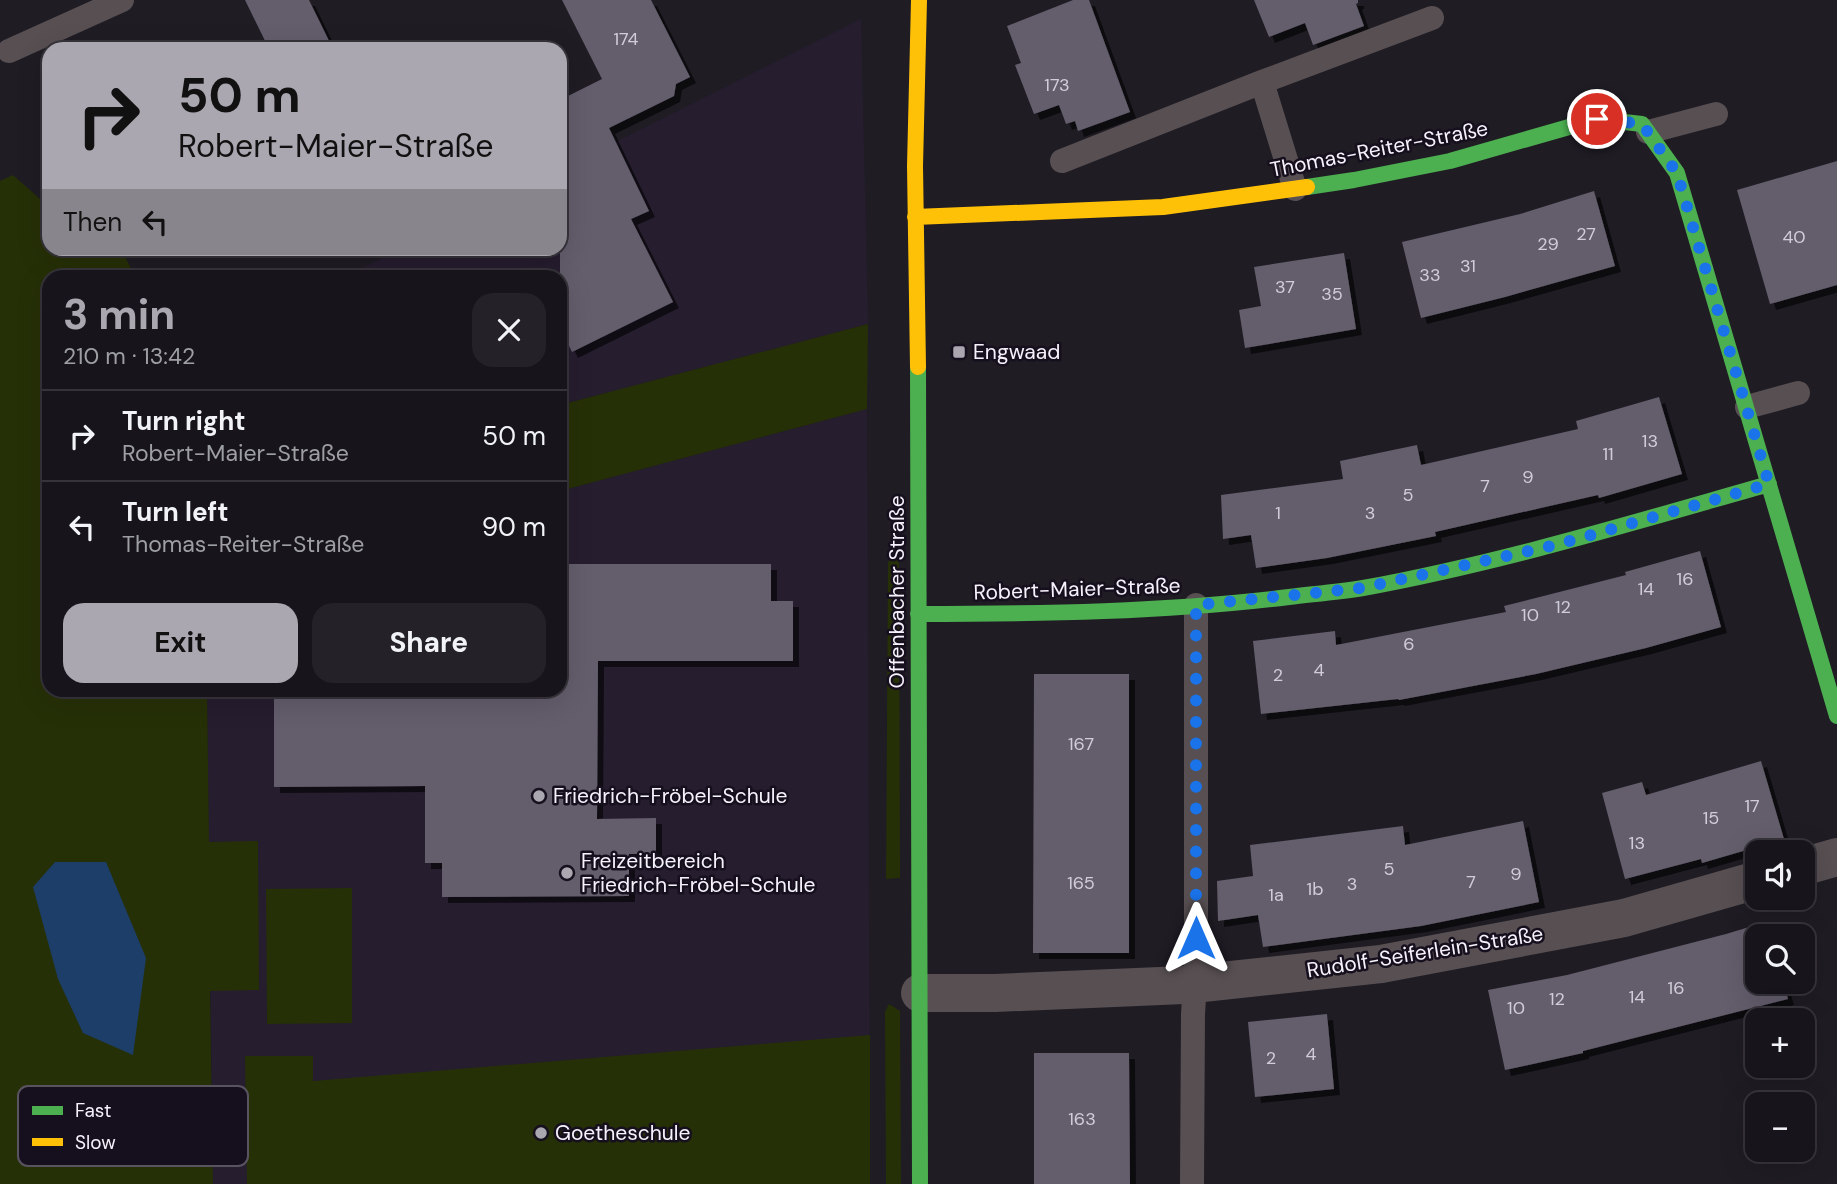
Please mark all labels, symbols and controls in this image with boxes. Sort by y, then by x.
house number: 174 [613,27,639,51]
text: 50 m [178,63,301,127]
icon: right [63,70,154,161]
house number: 173 [1044,73,1070,97]
pin [1567,89,1627,149]
icon: arrive [1578,100,1616,138]
street label: Thomas-Reiter-Straße [1268,114,1490,184]
text: Robert-Maier-Straße [178,125,494,167]
icon: left [136,203,174,241]
text: Then [63,205,122,239]
house number: 27 [1576,222,1596,246]
house number: 40 [1782,225,1806,249]
house number: 29 [1537,232,1559,256]
house number: 31 [1460,254,1476,278]
house number: 33 [1419,263,1441,287]
house number: 37 [1275,275,1295,299]
house number: 35 [1321,282,1343,306]
text: 3 min [63,287,175,342]
button: close [472,293,546,367]
place label: Engwaad [973,338,1060,366]
text: 210 m · 13:42 [63,341,195,371]
marker: Engwaad [951,344,967,360]
text: Turn right [122,404,246,438]
icon: right [63,417,101,455]
text: 50 m [482,419,546,453]
house number: 13 [1642,429,1658,453]
text: Robert-Maier-Straße [122,438,349,468]
house number: 11 [1602,442,1614,466]
house number: 9 [1522,465,1534,489]
house number: 7 [1480,474,1490,498]
house number: 5 [1403,483,1413,507]
text: Turn left [122,495,229,529]
street label: Offenbacher Straße [883,495,911,689]
house number: 1 [1275,501,1281,525]
house number: 3 [1365,501,1375,525]
icon: left [63,508,101,546]
text: 90 m [482,510,546,544]
text: Thomas-Reiter-Straße [122,529,364,559]
house number: 16 [1677,567,1693,591]
street label: Robert-Maier-Straße [973,571,1181,607]
house number: 14 [1638,577,1654,601]
house number: 12 [1555,595,1571,619]
button: Exit [63,603,298,683]
button: Share [312,603,546,683]
house number: 10 [1521,603,1539,627]
house number: 6 [1403,632,1415,656]
house number: 4 [1314,658,1325,682]
house number: 2 [1273,663,1283,687]
house number: 167 [1068,732,1094,756]
place label: Friedrich-Fröbel-Schule [553,782,788,810]
marker: Friedrich-Fröbel-Schule [531,788,547,804]
house number: 17 [1744,794,1760,818]
house number: 15 [1703,806,1719,830]
house number: 13 [1629,831,1645,855]
map controls [1745,840,1815,1162]
button: sound [1745,840,1815,910]
place label: Freizeitbereich Friedrich-Fröbel-Schule [581,847,816,899]
house number: 5 [1384,857,1394,881]
house number: 9 [1510,862,1522,886]
marker: Freizeitbereich Friedrich-Fröbel-Schule [559,865,575,881]
house number: 7 [1466,870,1476,894]
house number: 165 [1067,871,1095,895]
house number: 3 [1347,872,1357,896]
house number: 1b [1307,877,1323,901]
house number: 1a [1268,883,1284,907]
position arrow [1159,901,1233,975]
street label: Rudolf-Seiferlein-Straße [1305,919,1545,985]
button: search [1745,924,1815,994]
house number: 16 [1668,976,1684,1000]
house number: 14 [1629,985,1645,1009]
house number: 12 [1549,987,1565,1011]
house number: 10 [1507,996,1525,1020]
button: + [1745,1008,1815,1078]
house number: 4 [1306,1042,1317,1066]
house number: 2 [1266,1046,1276,1070]
legend [18,1086,248,1166]
button: − [1745,1092,1815,1162]
text: Fast [75,1098,111,1123]
house number: 163 [1068,1107,1096,1131]
place label: Goetheschule [555,1119,691,1147]
marker: Goetheschule [533,1125,549,1141]
text: Slow [75,1130,116,1155]

